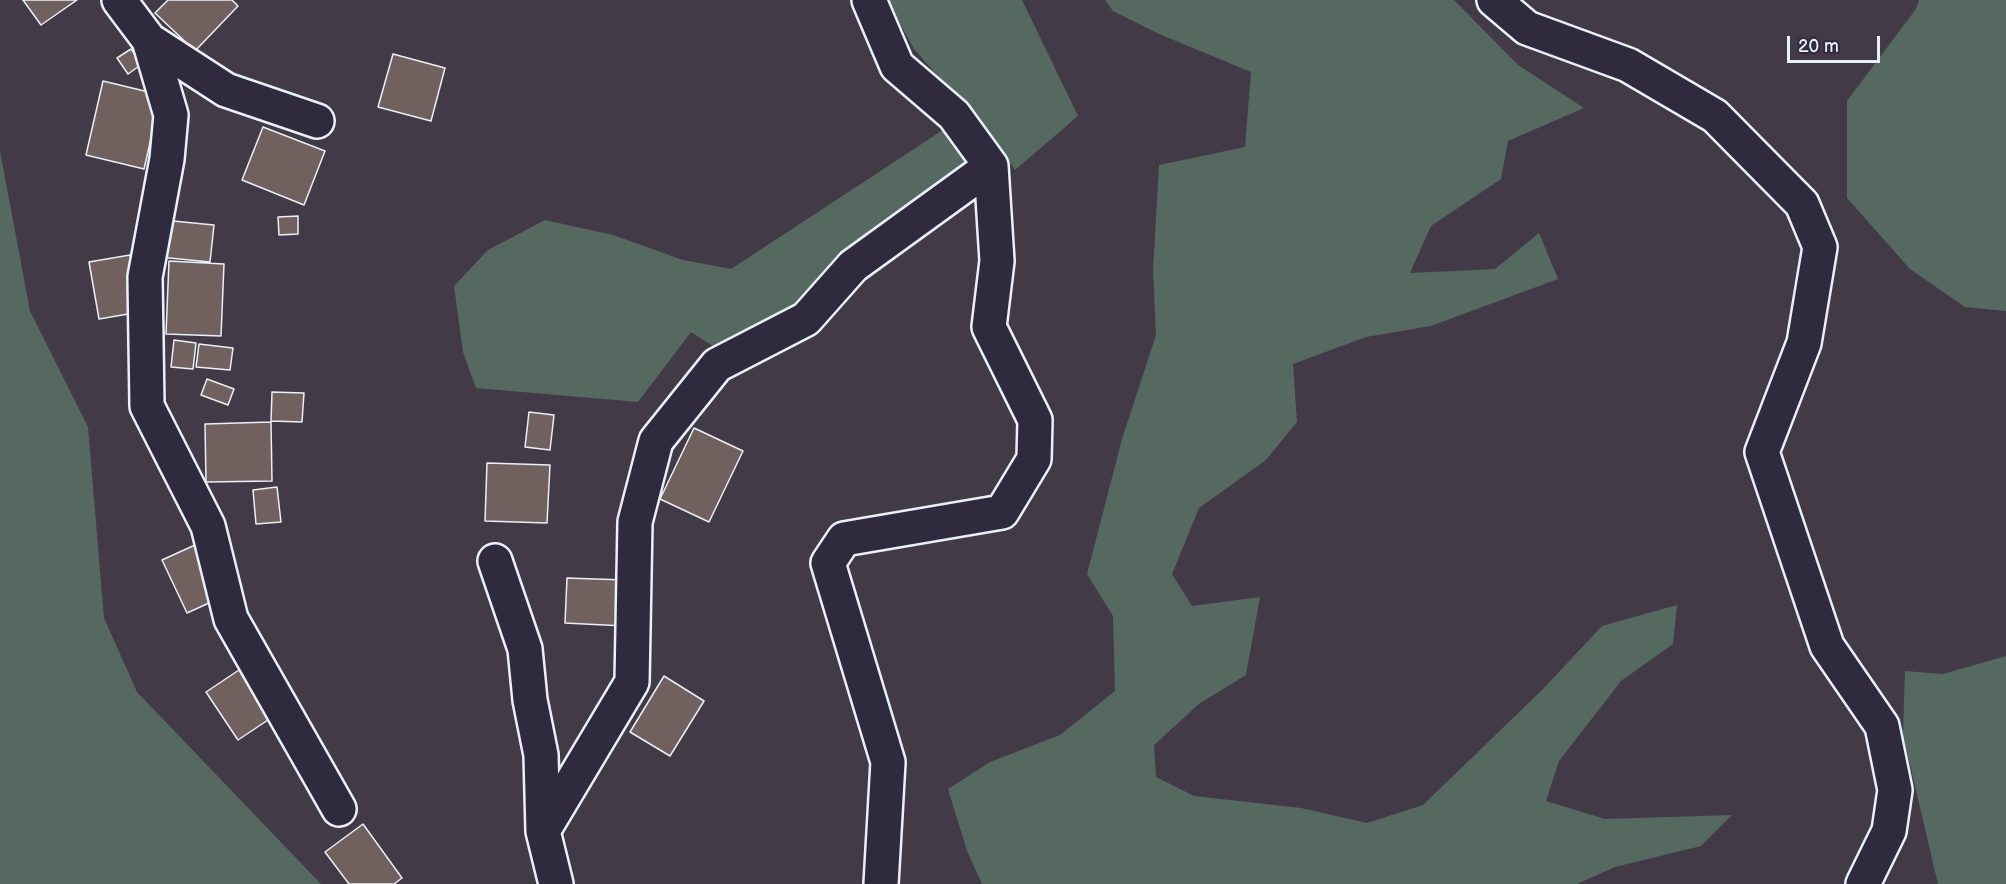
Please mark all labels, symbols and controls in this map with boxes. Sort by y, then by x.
scale bar [1790,24,1883,62]
text: 20 m [1798,36,1839,57]

